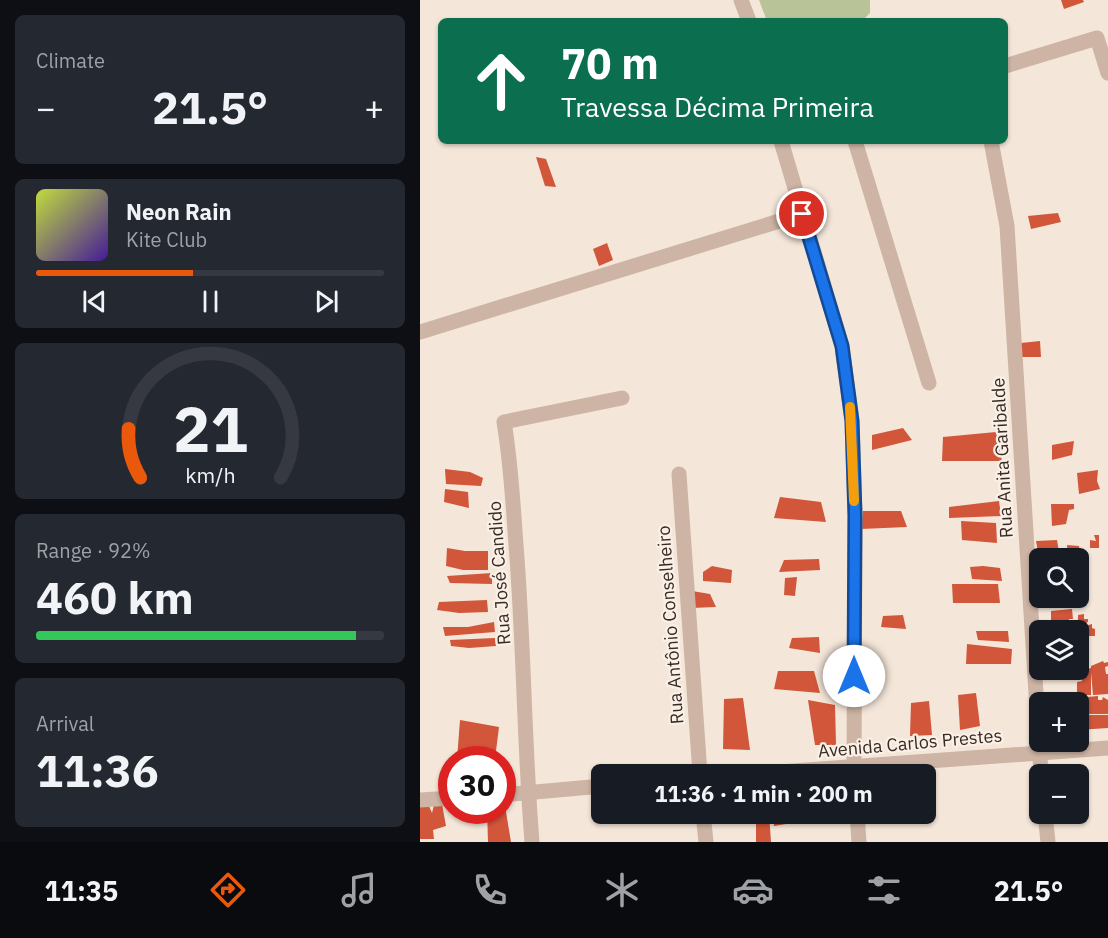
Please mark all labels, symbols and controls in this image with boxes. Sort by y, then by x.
text: 70 m [561,36,659,91]
icon: ahead [462,42,540,120]
text: Climate [36,47,105,74]
text: 21.5° [152,78,268,136]
text: − [36,86,56,129]
text: + [364,86,384,129]
text: Travessa Décima Primeira [561,89,874,124]
pin [776,188,827,239]
text: Neon Rain [126,197,232,226]
icon: arrive [785,197,818,230]
text: Kite Club [126,226,207,253]
icon: previous [78,285,111,318]
icon: pause [194,285,227,318]
icon: next [310,285,343,318]
street label: Rua Anita Garibalde [986,377,1018,539]
text: 21 [173,388,247,469]
text: km/h [185,461,235,489]
street label: Rua José Candido [482,500,516,646]
street label: Rua Antônio Conselheiro [652,525,688,725]
text: Range · 92% [36,537,151,564]
map controls [1029,548,1089,824]
button: search [1029,548,1089,608]
text: 460 km [36,568,194,626]
button: layers [1029,620,1089,680]
position arrow [822,644,886,708]
button: + [1029,692,1089,752]
text: Arrival [36,710,94,737]
street label: Avenida Carlos Prestes [817,723,1003,763]
text: 11:36 [36,741,159,799]
speed limit sign: 30 [438,746,516,824]
button: − [1029,764,1089,824]
text: 11:36 · 1 min · 200 m [654,779,873,808]
icon: directions [207,869,249,911]
icon: music [338,869,380,911]
icon: phone [469,869,511,911]
icon: climate [601,869,643,911]
icon: car [732,869,774,911]
icon: filters [863,869,905,911]
text: 11:35 [45,873,118,908]
text: 21.5° [994,873,1063,908]

